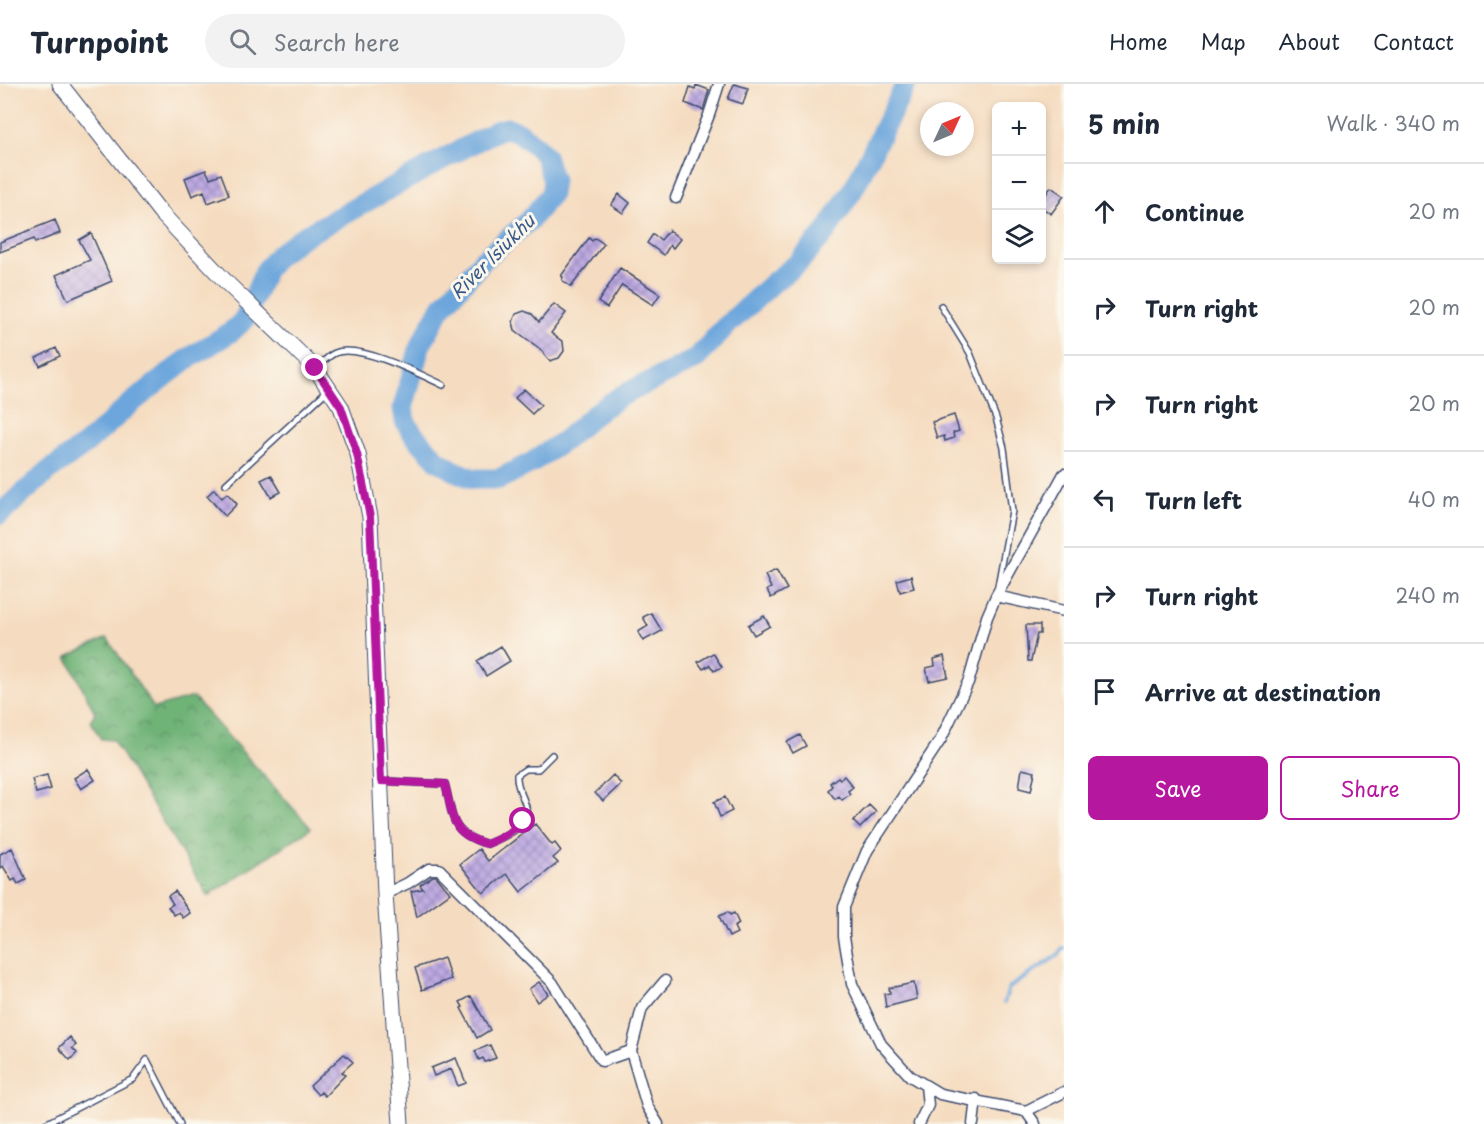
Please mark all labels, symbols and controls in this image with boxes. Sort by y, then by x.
search box [205,14,625,68]
text: Turnpoint [30,20,169,63]
icon: search [226,25,259,58]
text: Search here [274,25,400,58]
text: Home [1109,25,1168,57]
text: Map [1201,25,1246,57]
text: About [1279,25,1340,57]
text: Contact [1373,25,1454,57]
north arrow [920,102,974,156]
map controls [992,102,1046,264]
button: + [992,102,1046,156]
text: 5 min [1088,104,1160,143]
text: Walk · 340 m [1327,108,1460,138]
button: − [992,156,1046,210]
icon: ahead [1088,195,1121,228]
text: Continue [1145,195,1244,228]
text: 20 m [1408,196,1460,226]
water label: River Isiukhu [443,206,542,305]
button: layers [992,210,1046,264]
icon: right [1088,291,1121,324]
text: Turn right [1145,291,1258,324]
text: 20 m [1408,292,1460,322]
route end [301,354,327,380]
icon: right [1088,387,1121,420]
text: Turn right [1145,387,1258,420]
text: 20 m [1408,388,1460,418]
icon: left [1088,483,1121,516]
text: Turn left [1145,483,1242,516]
text: 40 m [1408,484,1460,514]
icon: right [1088,579,1121,612]
text: Turn right [1145,579,1258,612]
text: 240 m [1395,580,1460,610]
icon: arrive [1088,675,1121,708]
text: Arrive at destination [1145,675,1381,708]
button: Save [1088,756,1268,820]
button: Share [1280,756,1460,820]
route start [509,807,535,833]

